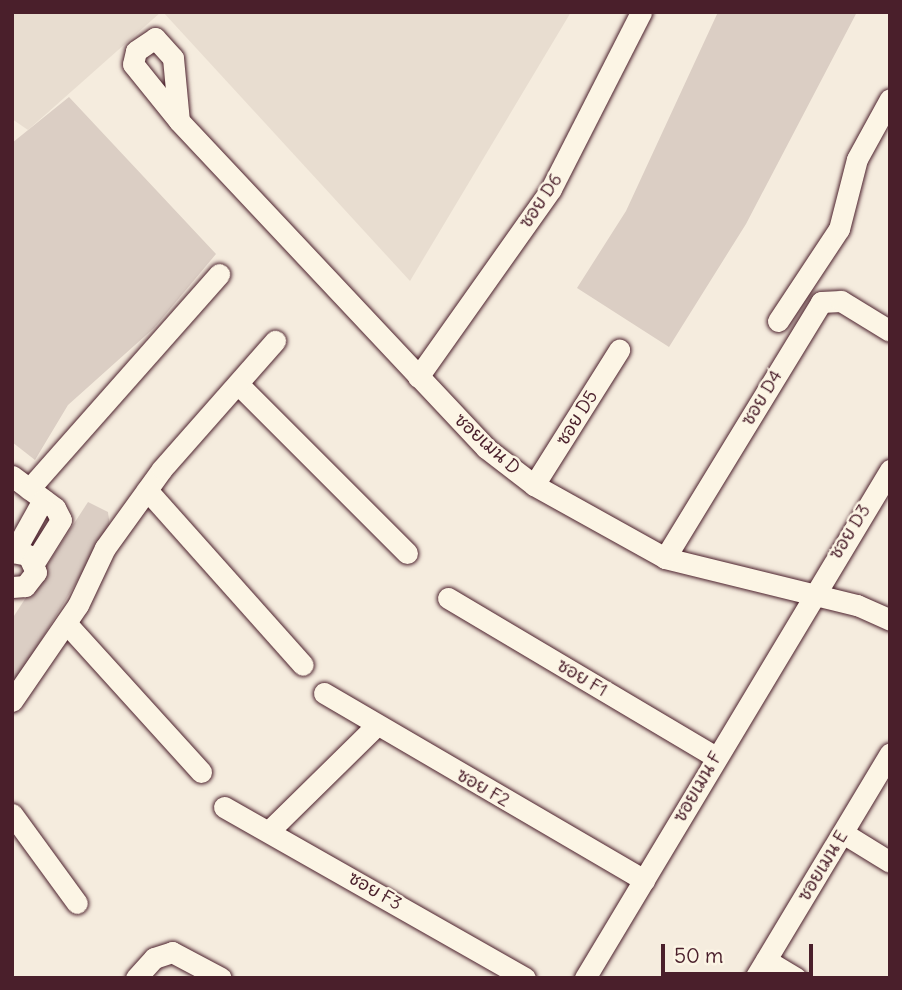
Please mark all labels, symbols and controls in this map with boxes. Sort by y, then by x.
street label: ซอย D6 [515,170,567,232]
street label: ซอย D4 [737,366,787,430]
street label: ซอย D5 [552,386,602,450]
street label: ซอยเมน D [450,409,524,479]
street label: ซอย D3 [825,500,875,564]
street label: ซอย F1 [553,655,611,701]
street label: ซอยเมน F [669,748,727,826]
street label: ซอย F2 [453,764,513,812]
street label: ซอยเมน E [794,827,852,905]
street label: ซอย F3 [344,867,406,915]
scale bar [664,930,816,974]
text: 50 m [674,942,723,969]

